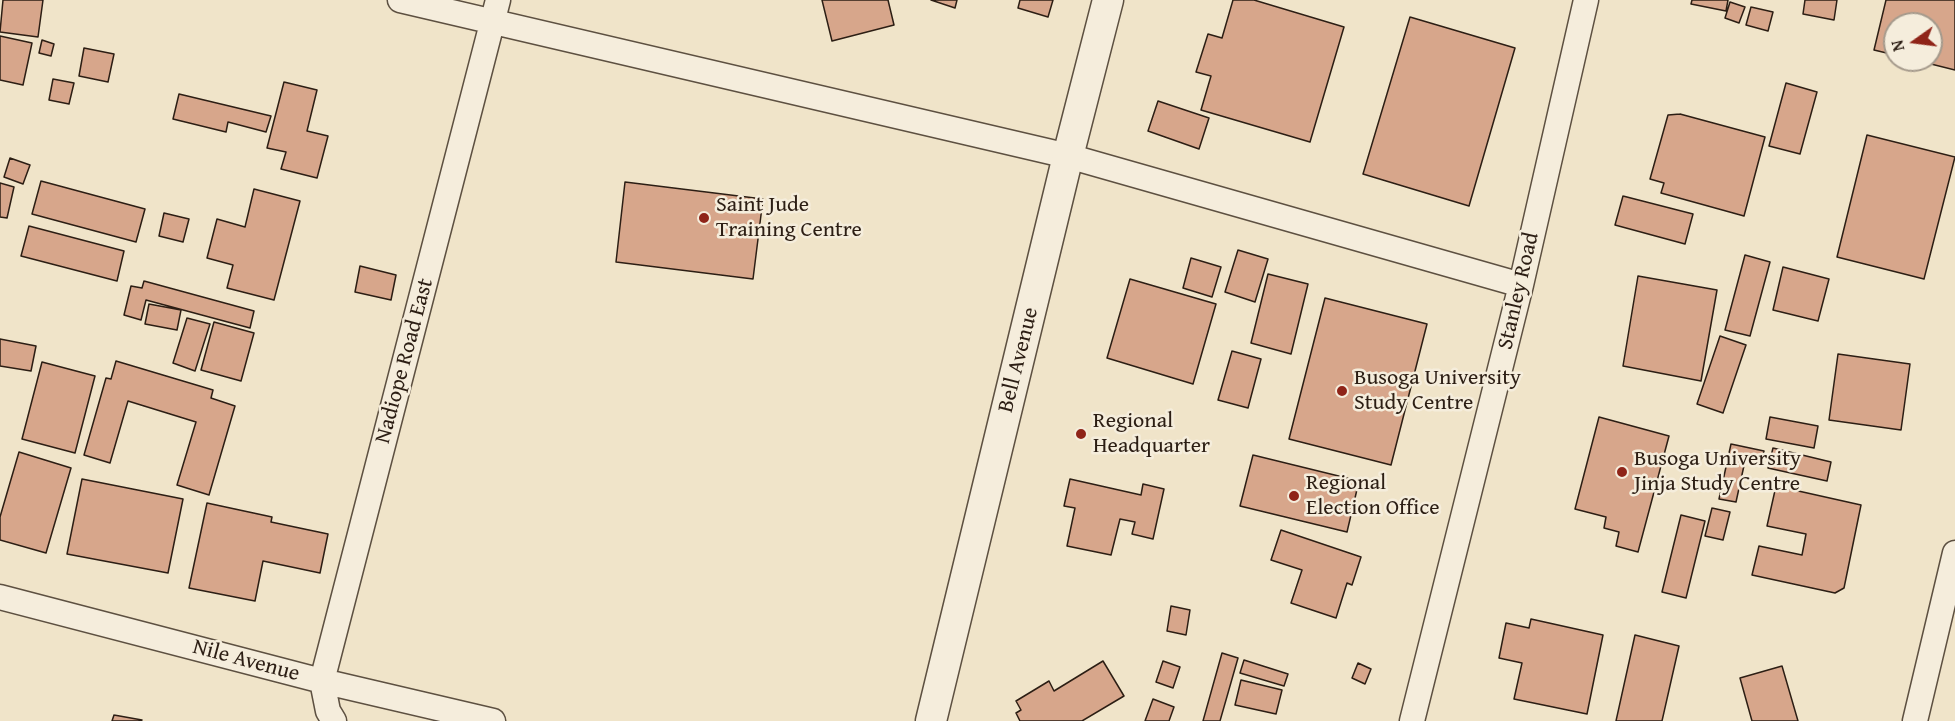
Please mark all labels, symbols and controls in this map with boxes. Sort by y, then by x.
north arrow [1883,12,1943,72]
text: N [1885,38,1910,54]
place label: Saint Jude Training Centre [716,192,862,243]
marker: Saint Jude Training Centre [697,211,711,225]
street label: Stanley Road [1493,230,1545,352]
street label: Nadiope Road East [370,276,440,446]
street label: Bell Avenue [993,305,1045,415]
place label: Busoga University Study Centre [1354,365,1521,416]
marker: Busoga University Study Centre [1335,384,1349,398]
place label: Regional Headquarter [1093,408,1210,460]
marker: Regional Headquarter [1074,427,1088,441]
place label: Busoga University Jinja Study Centre [1634,446,1801,498]
marker: Busoga University Jinja Study Centre [1615,465,1629,479]
place label: Regional Election Office [1306,470,1439,522]
marker: Regional Election Office [1287,489,1301,503]
street label: Nile Avenue [190,634,302,688]

